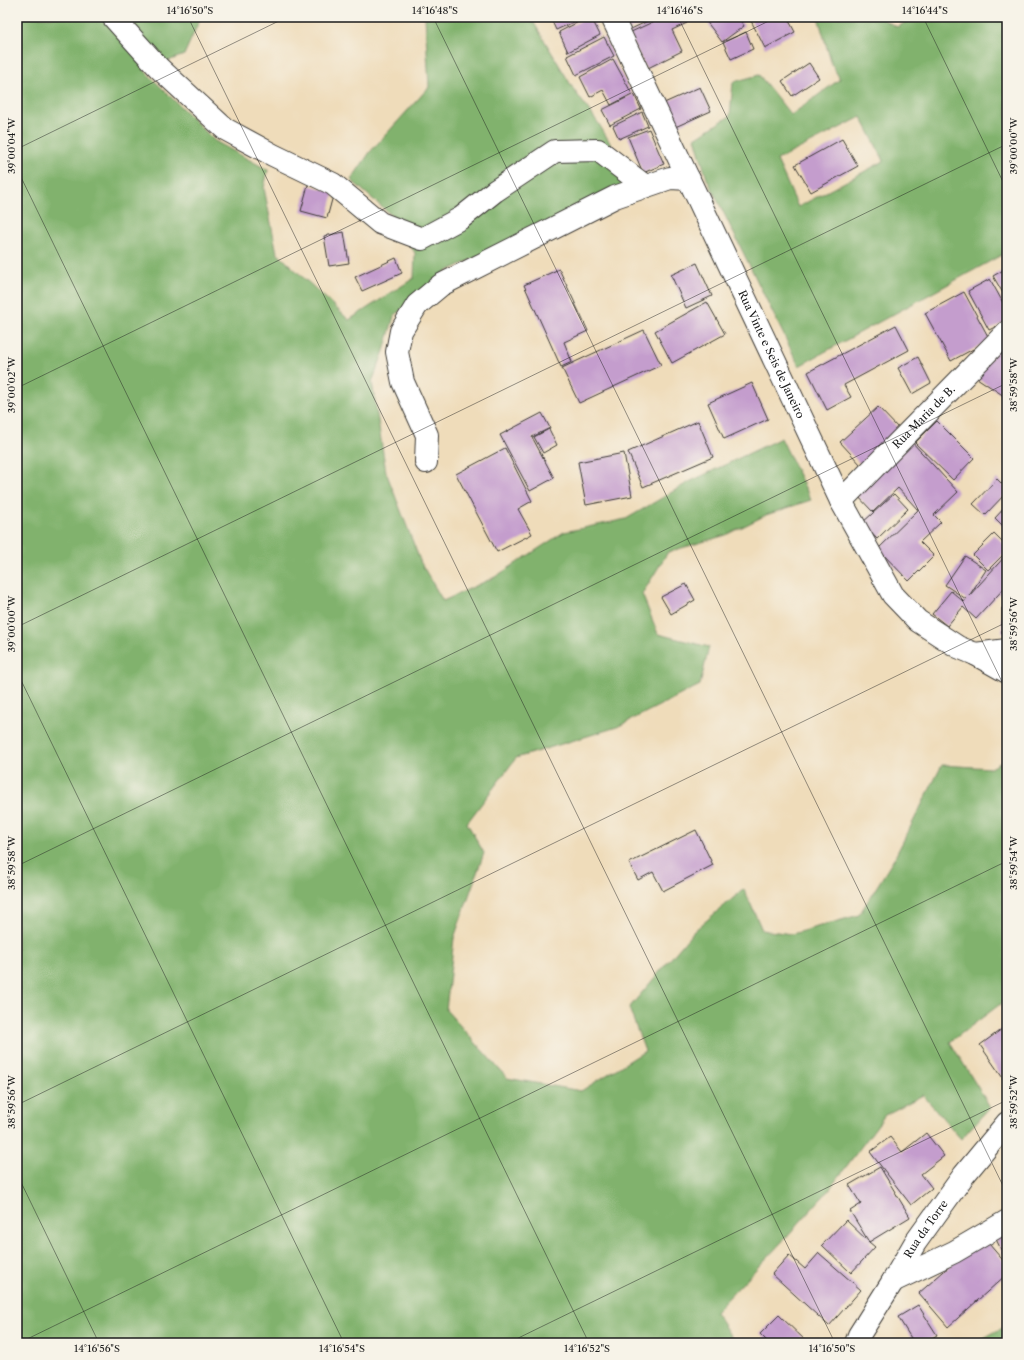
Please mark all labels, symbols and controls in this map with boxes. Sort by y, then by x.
text: 14°16'50"S [167,4,213,17]
text: 14°16'48"S [412,4,458,17]
text: 14°16'46"S [657,4,703,17]
text: 14°16'44"S [902,4,948,17]
text: 39°00'04"W [5,117,18,174]
text: 39°00'00"W [1007,117,1020,174]
street label: Rua Vinte e Seis de Janeiro [735,288,808,421]
text: 39°00'02"W [5,356,18,413]
text: 38°59'58"W [1007,357,1020,412]
street label: Rua Maria de B. [890,382,958,451]
text: 39°00'00"W [5,595,18,652]
text: 38°59'56"W [1007,596,1020,651]
text: 38°59'58"W [5,835,18,890]
text: 38°59'54"W [1007,835,1020,890]
text: 38°59'56"W [5,1074,18,1129]
text: 38°59'52"W [1007,1074,1020,1129]
street label: Rua da Torre [901,1197,951,1260]
text: 14°16'56"S [74,1342,120,1355]
text: 14°16'54"S [319,1342,365,1355]
text: 14°16'52"S [564,1342,610,1355]
text: 14°16'50"S [809,1342,855,1355]

